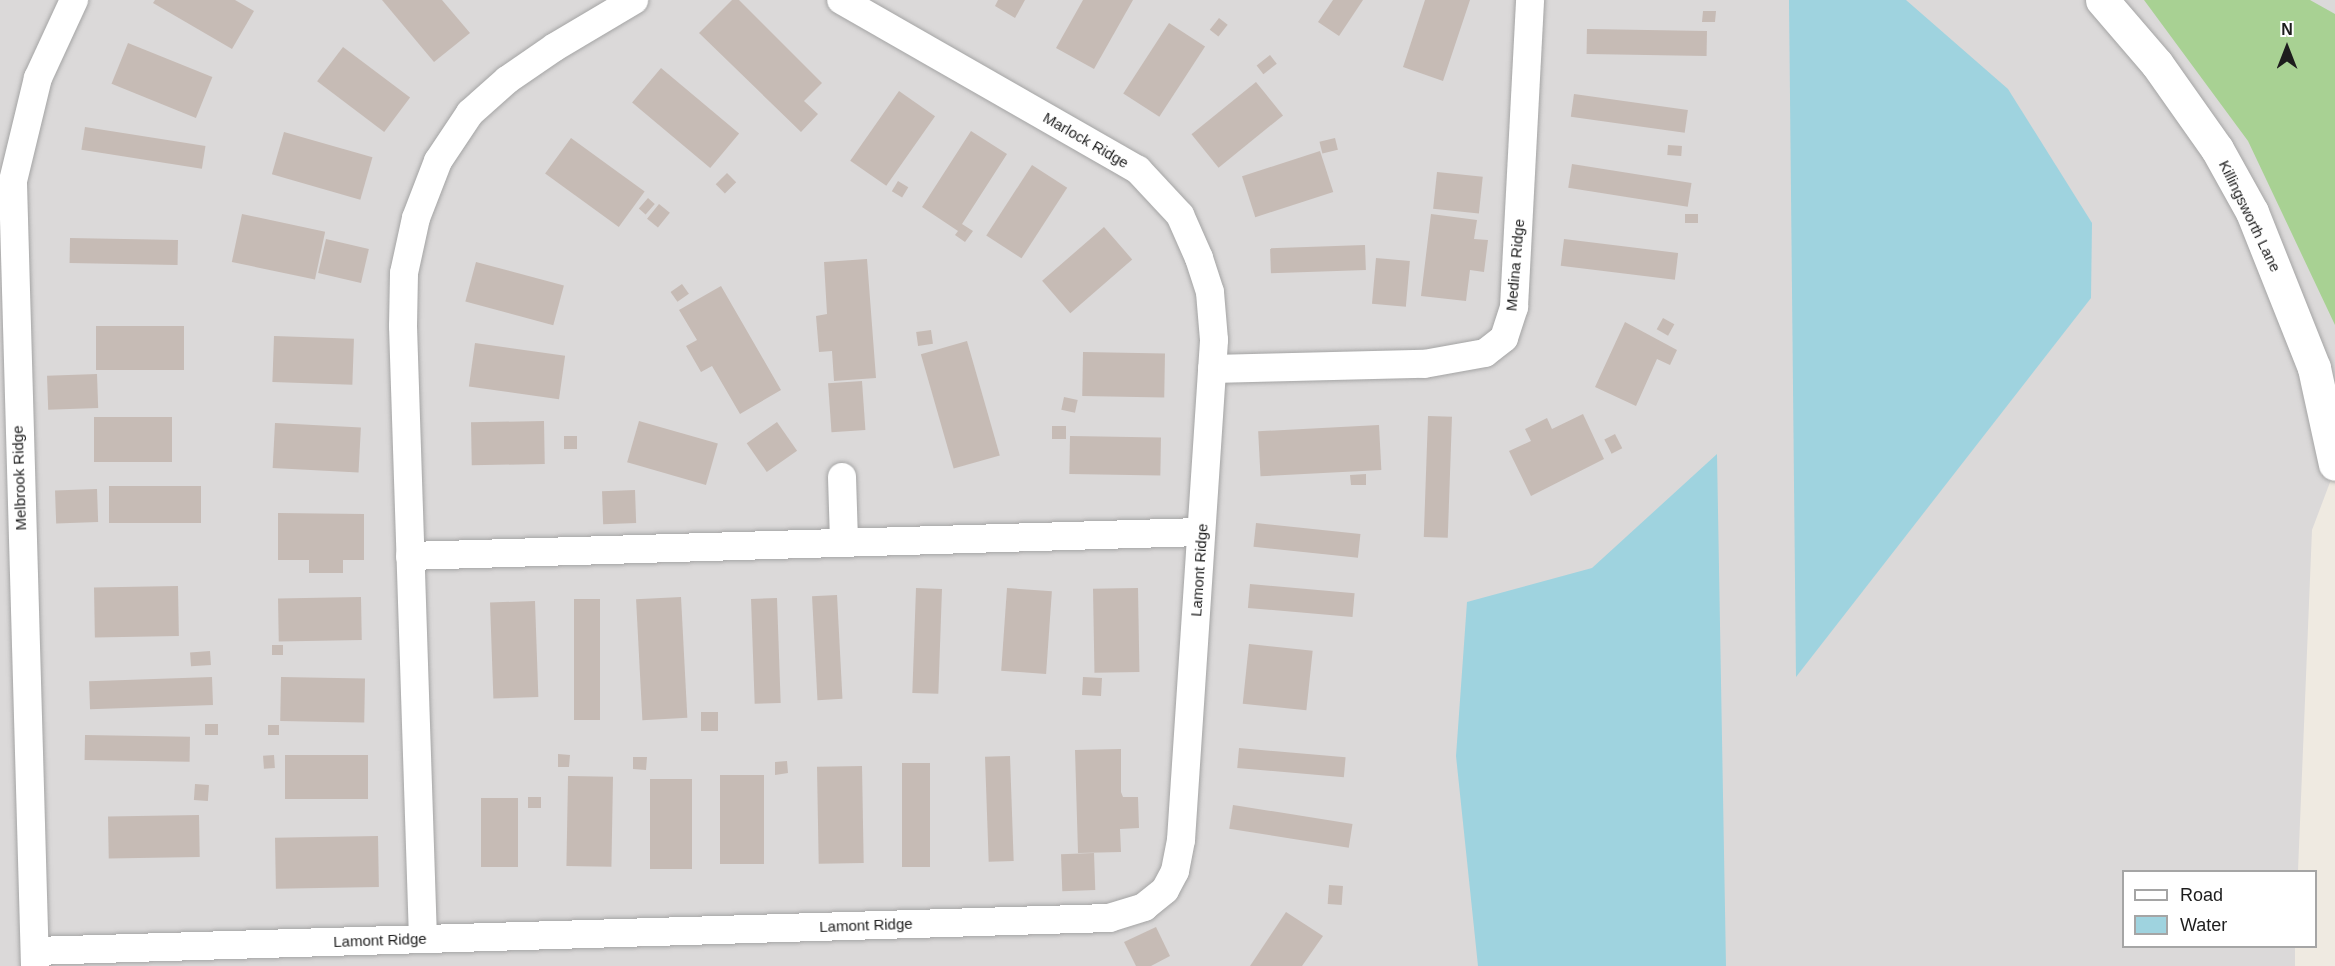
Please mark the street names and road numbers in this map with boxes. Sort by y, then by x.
street label: Marlock Ridge [1040,108,1132,172]
street label: Killingsworth Lane [2215,157,2285,275]
street label: Medina Ridge [1502,218,1528,312]
street label: Melbrook Ridge [8,425,30,531]
street label: Lamont Ridge [1187,523,1211,617]
street label: Lamont Ridge [819,914,913,936]
street label: Lamont Ridge [333,929,427,951]

